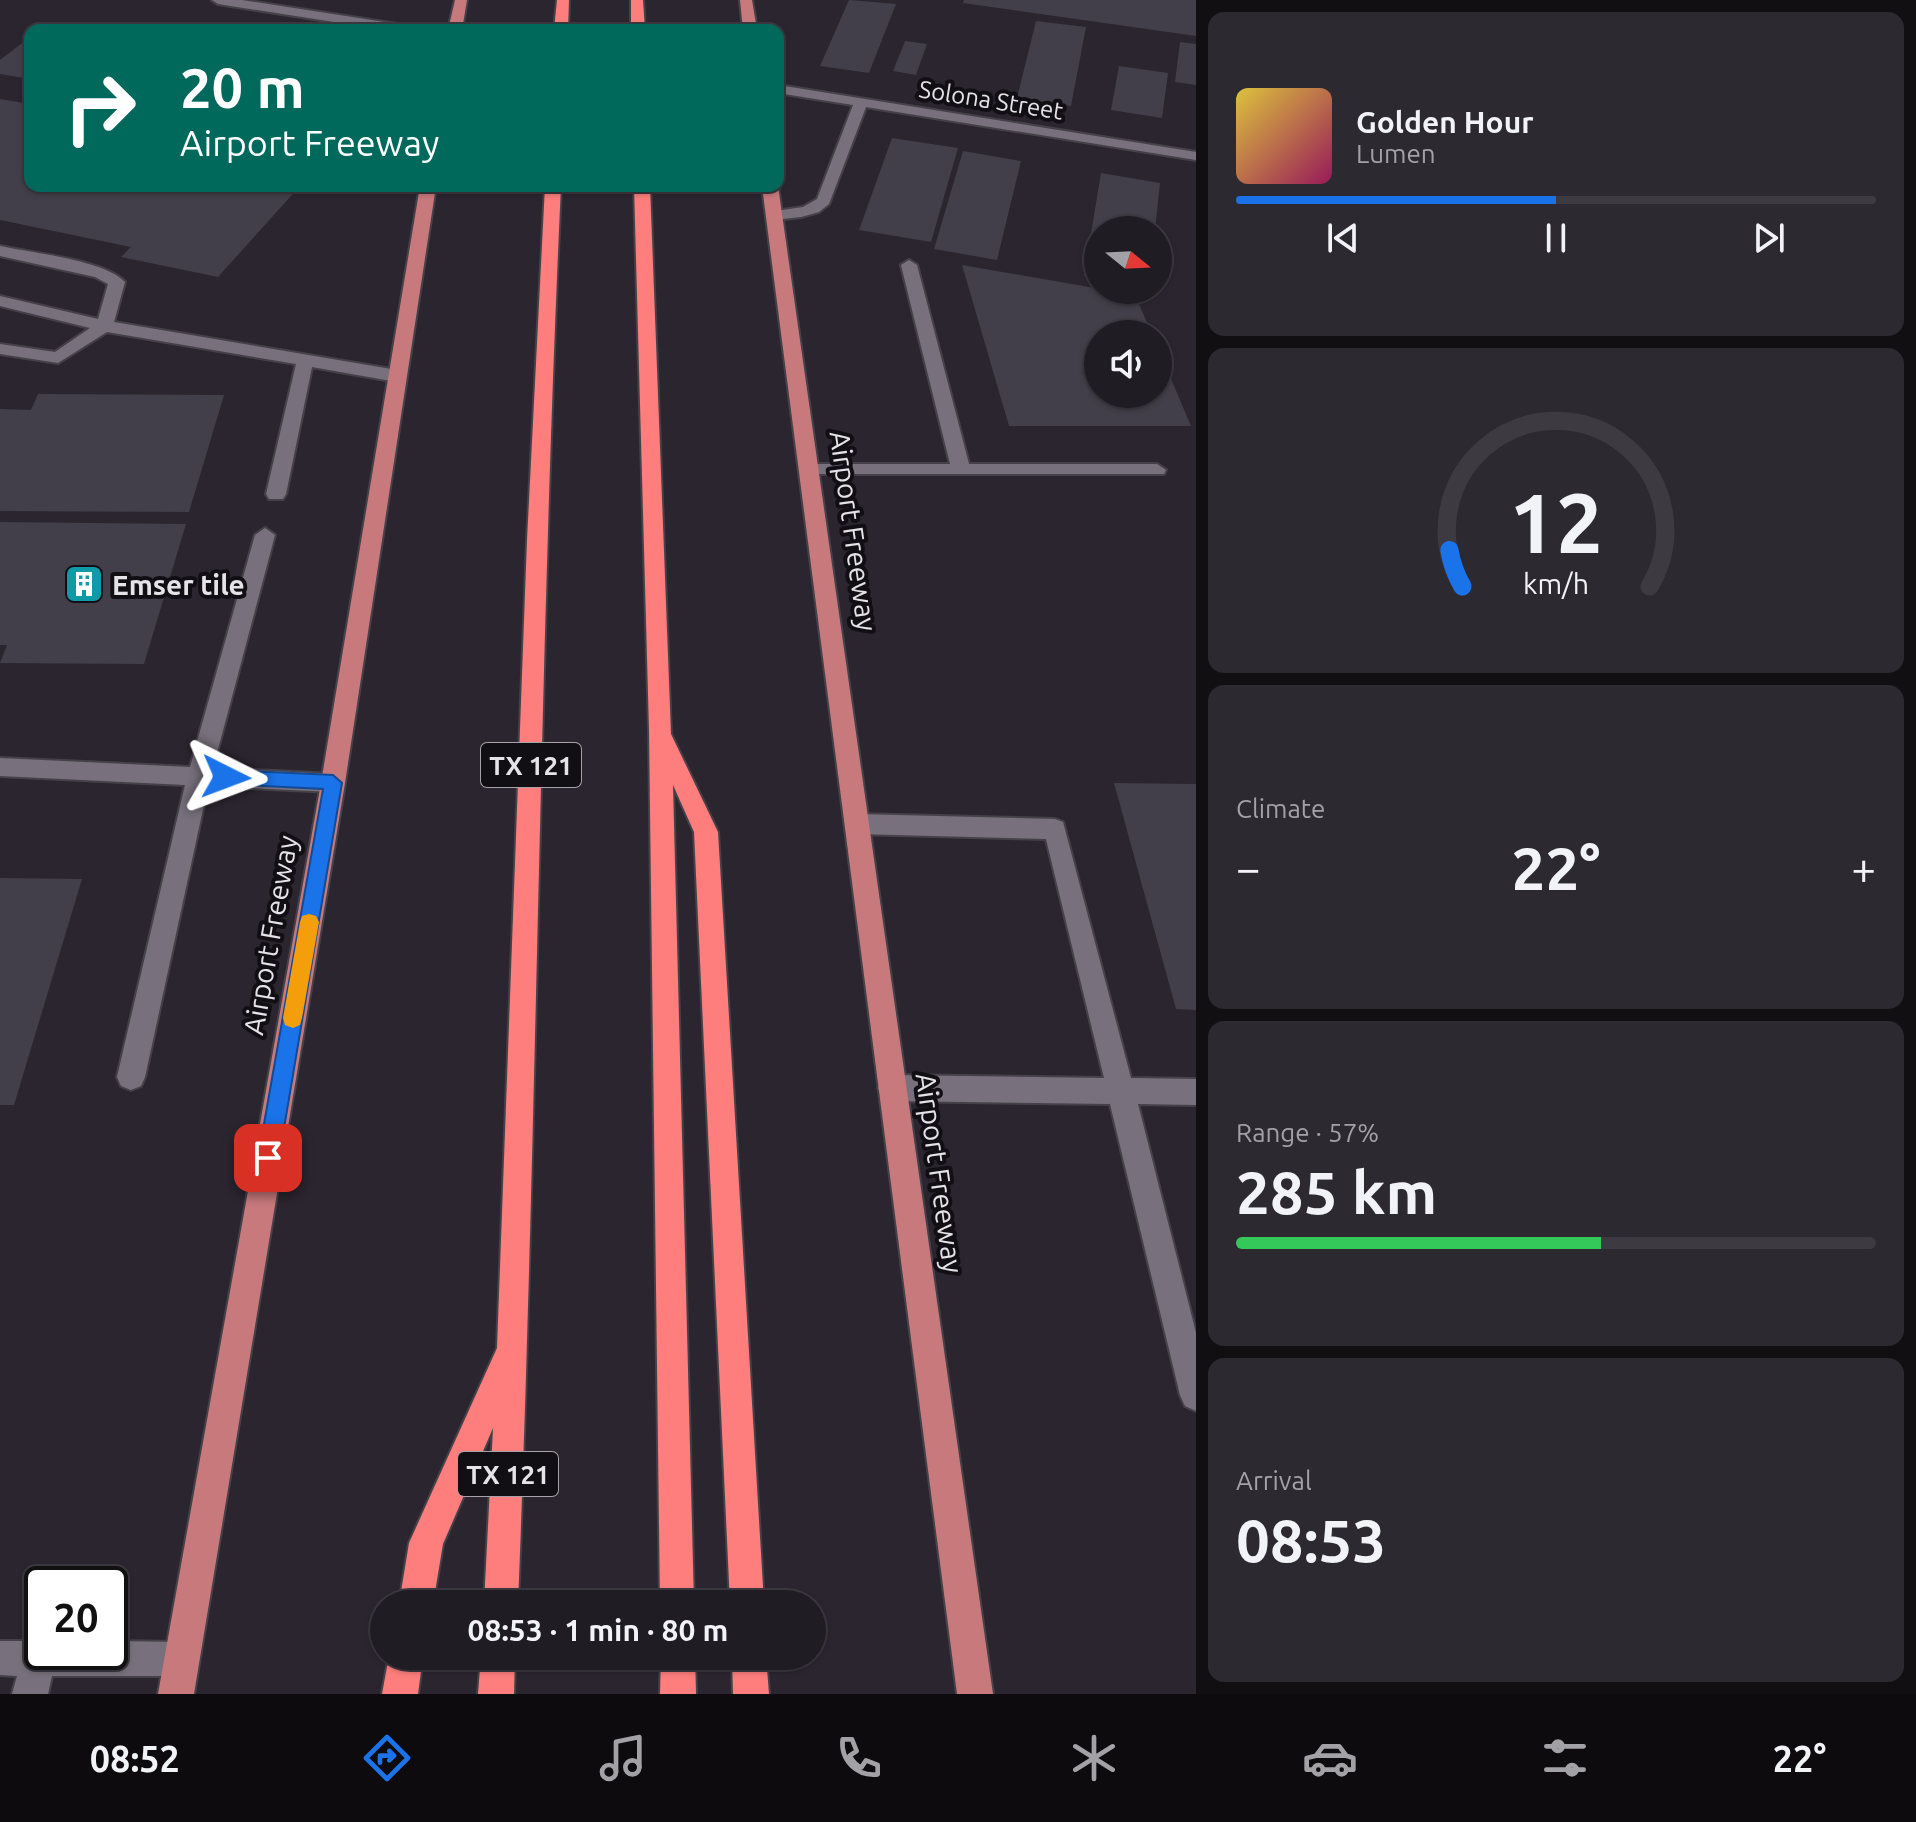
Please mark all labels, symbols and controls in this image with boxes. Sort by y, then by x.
icon: right [48,56,152,160]
text: 20 m [180,56,305,119]
street label: Solona Street [917,75,1066,125]
text: Golden Hour [1356,105,1534,139]
text: Airport Freeway [180,122,439,163]
text: Lumen [1356,139,1436,168]
north arrow [1084,216,1172,304]
map controls [1084,216,1172,408]
icon: previous [1321,216,1365,260]
icon: pause [1534,216,1578,260]
icon: next [1747,216,1791,260]
button: sound [1084,320,1172,408]
street label: Airport Freeway [825,429,883,633]
text: 12 [1509,474,1603,568]
building icon: Emser tile [63,563,105,605]
text: km/h [1523,567,1589,599]
place label: Emser tile [112,569,245,600]
position arrow [184,735,268,819]
road number: TX 121 [481,743,581,787]
text: Climate [1236,794,1325,823]
street label: Airport Freeway [237,833,303,1037]
text: 22° [1512,834,1600,901]
text: − [1236,843,1261,892]
text: + [1851,843,1876,892]
street label: Airport Freeway [911,1071,969,1275]
text: Range · 57% [1236,1118,1379,1147]
pin [234,1124,302,1192]
icon: arrive [246,1136,290,1180]
text: 285 km [1236,1158,1437,1225]
road number: TX 121 [458,1452,558,1496]
text: Arrival [1236,1466,1312,1495]
text: 08:53 [1236,1506,1386,1573]
speed limit sign: 20 [24,1566,128,1670]
text: 08:53 · 1 min · 80 m [468,1613,728,1647]
icon: directions [359,1730,415,1786]
icon: music [595,1730,651,1786]
icon: phone [831,1730,887,1786]
icon: climate [1066,1730,1122,1786]
icon: car [1302,1730,1358,1786]
icon: filters [1537,1730,1593,1786]
text: 08:52 [90,1738,180,1779]
text: 22° [1773,1738,1826,1779]

